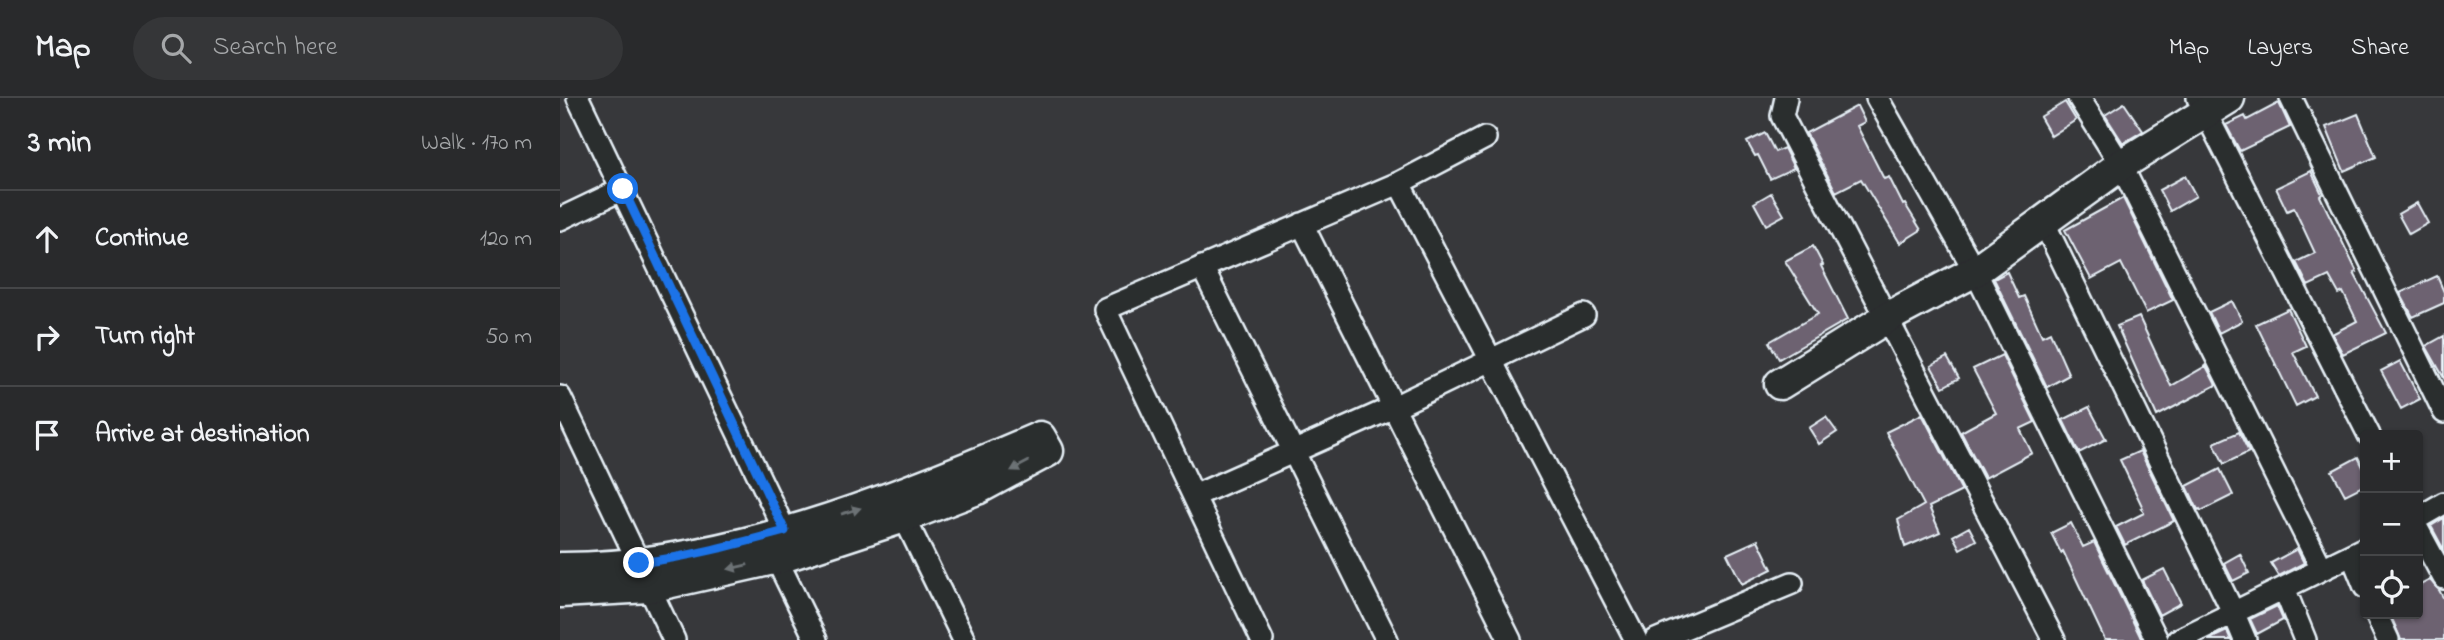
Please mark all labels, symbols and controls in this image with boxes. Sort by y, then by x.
search box [133,17,623,80]
text: Map [35,24,91,72]
icon: search [157,29,195,67]
text: Search here [213,29,337,67]
text: Map [2169,31,2209,66]
text: Layers [2247,31,2313,66]
text: Share [2351,31,2409,66]
text: 3 min [28,122,91,166]
text: Walk · 170 m [421,127,532,160]
route start [607,173,638,204]
icon: ahead [28,220,66,258]
text: Continue [95,220,188,258]
text: 120 m [480,223,532,256]
icon: right [28,318,66,356]
text: Turn right [95,318,195,356]
text: 50 m [485,321,532,354]
icon: arrive [28,416,66,454]
text: Arrive at destination [95,416,310,454]
map controls [2360,430,2423,619]
button: + [2360,430,2423,493]
one-way arrow [1011,460,1030,472]
button: − [2360,493,2423,556]
one-way arrow [840,506,861,516]
route end [623,547,654,578]
button: locate [2360,556,2423,619]
one-way arrow [727,561,749,572]

